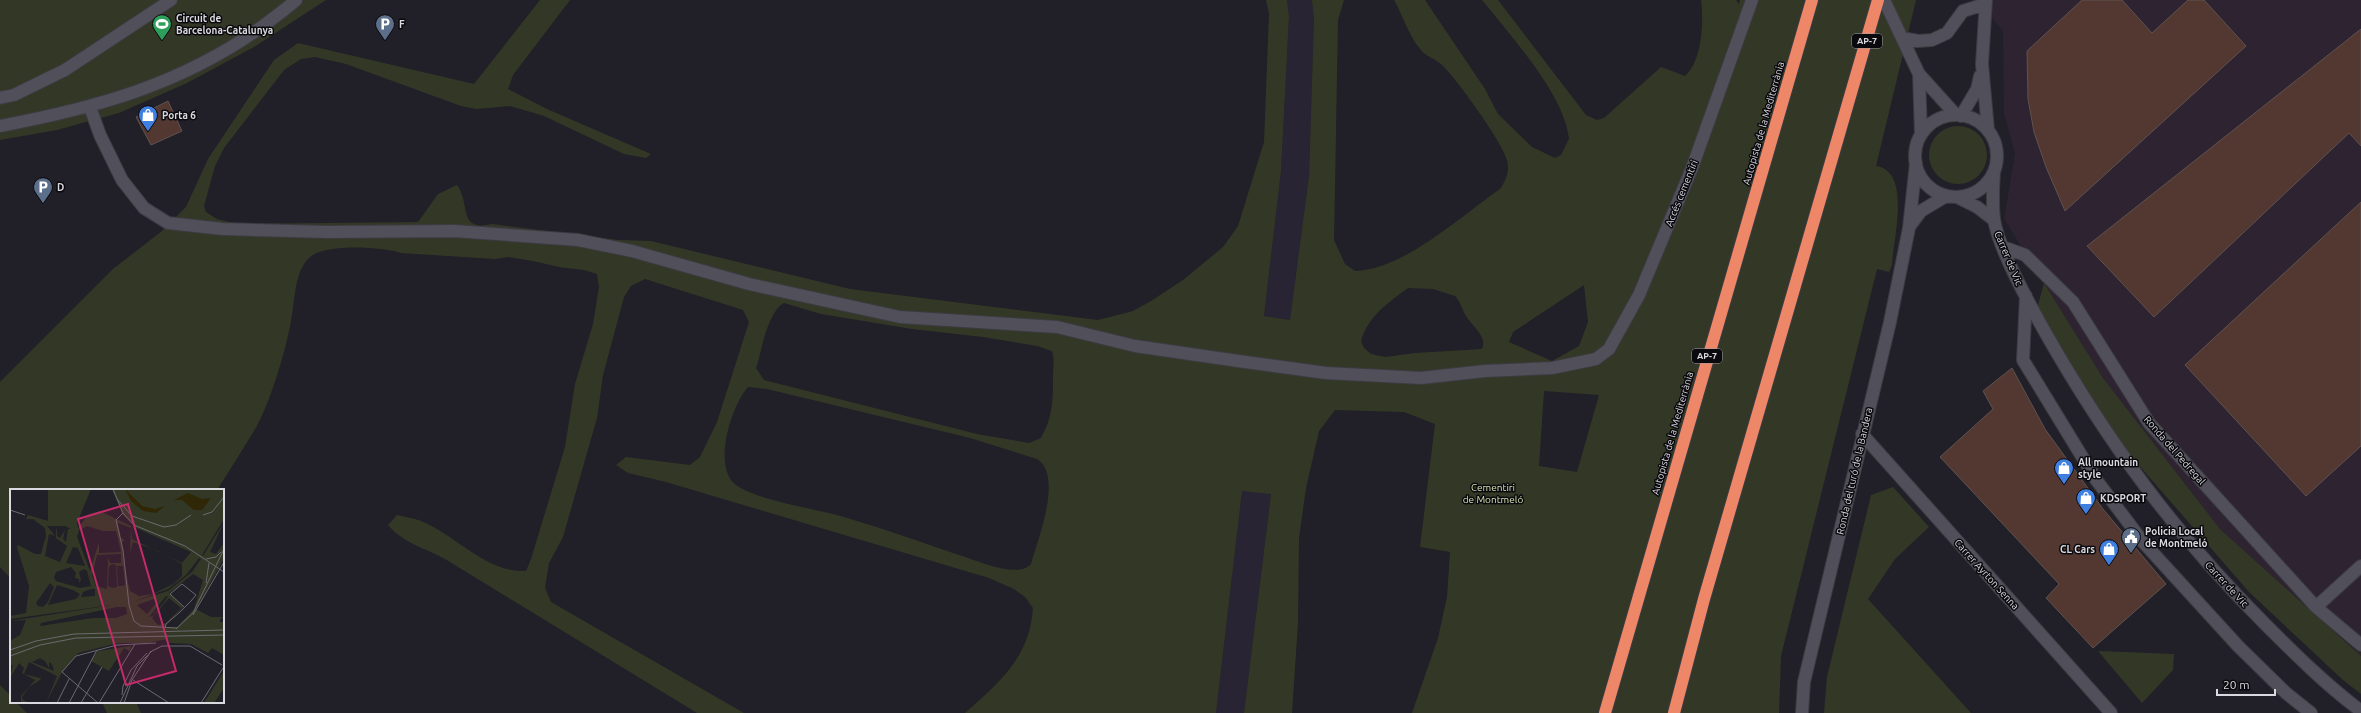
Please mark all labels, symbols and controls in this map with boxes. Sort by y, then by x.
sports icon: Circuit de Barcelona-Catalunya [151,13,173,41]
place label: Circuit de Barcelona-Catalunya [176,13,273,36]
parking icon: F [374,13,396,41]
place label: F [399,19,405,30]
road number: AP-7 [1852,34,1882,48]
street label: Autopista de la Mediterrània [1741,60,1786,186]
shop icon: Porta 6 [137,104,159,132]
place label: Porta 6 [162,110,196,121]
street label: Accés cementiri [1663,158,1700,228]
parking icon: D [32,176,54,204]
place label: D [57,182,64,193]
street label: Carrer de Vic [1992,229,2025,287]
road number: AP-7 [1692,349,1722,363]
street label: Autopista de la Mediterrània [1650,370,1695,496]
street label: Ronda del turó de la Bandera [1834,406,1874,536]
street label: Ronda del Pedregal [2142,414,2208,487]
shop icon: All mountain style [2053,457,2075,485]
place label: All mountain style [2078,457,2138,480]
park label: Cementiri de Montmeló [1463,482,1523,505]
shop icon: KDSPORT [2075,487,2097,515]
inset map [10,489,224,703]
place label: KDSPORT [2100,493,2146,504]
public building icon: Policia Local de Montmeló [2120,526,2142,554]
place label: Policia Local de Montmeló [2145,526,2208,549]
street label: Carrer Ayrton Senna [1952,537,2021,612]
shop icon: CL Cars [2098,538,2120,566]
place label: CL Cars [2060,544,2095,555]
street label: Carrer de Vic [2203,559,2251,610]
scale bar [2217,671,2275,697]
text: 20 m [2223,678,2250,691]

